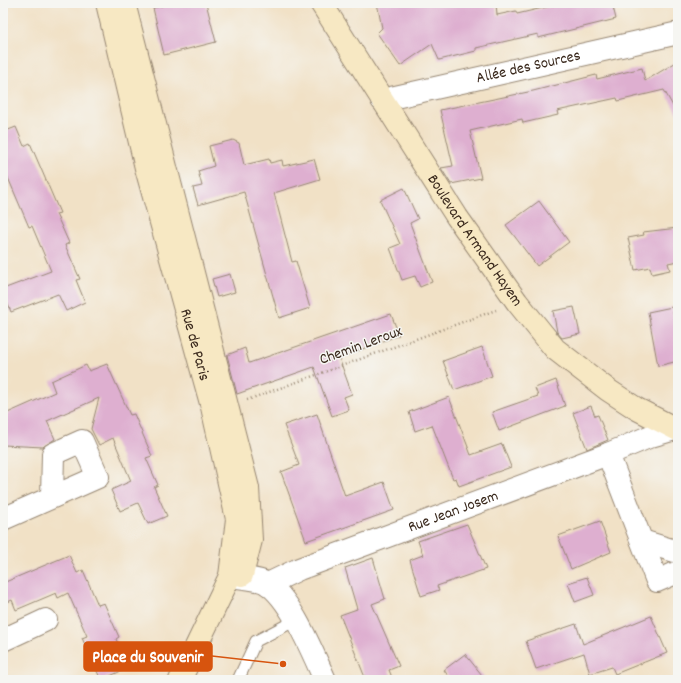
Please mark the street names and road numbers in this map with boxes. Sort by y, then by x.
street label: Allée des Sources [474,44,583,90]
street label: Boulevard Armand Hayem [421,170,528,311]
street label: Rue de Paris [174,306,216,384]
street label: Chemin Leroux [316,320,406,372]
street label: Rue Jean Josem [405,484,502,539]

